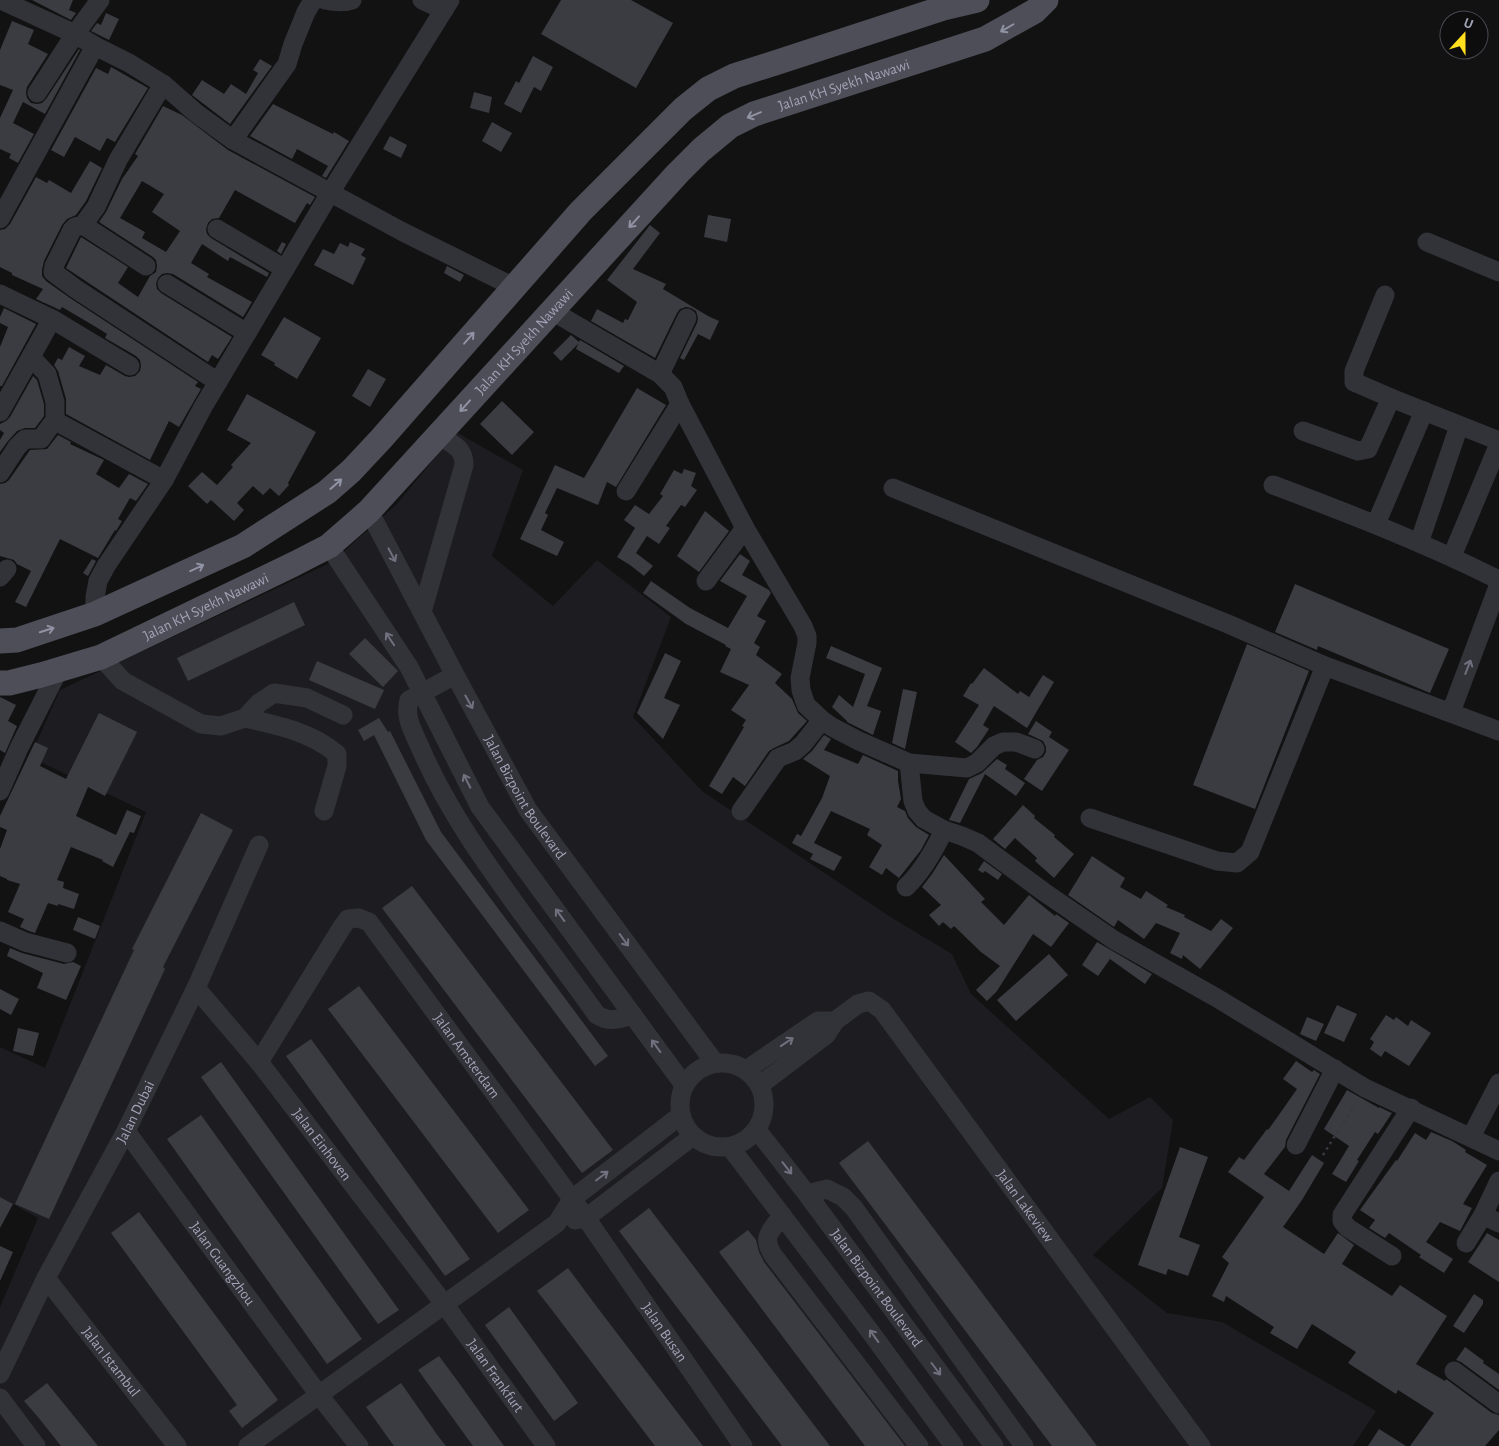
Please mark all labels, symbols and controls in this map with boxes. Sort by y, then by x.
north arrow [1439,10,1489,60]
text: U [1462,16,1475,32]
one-way arrow [999,23,1014,33]
street label: Jalan KH Syekh Nawawi [777,57,912,114]
one-way arrow [747,111,762,120]
one-way arrow [628,215,640,228]
street label: Jalan KH Syekh Nawawi [473,286,576,398]
one-way arrow [463,332,474,345]
one-way arrow [459,399,470,412]
one-way arrow [329,478,342,490]
one-way arrow [387,547,397,562]
one-way arrow [189,563,204,572]
street label: Jalan KH Syekh Nawawi [141,570,271,643]
one-way arrow [39,625,54,634]
one-way arrow [385,632,395,646]
one-way arrow [1464,660,1473,675]
one-way arrow [464,694,474,709]
street label: Jalan Bizpoint Boulevard [481,733,569,862]
one-way arrow [462,774,472,789]
one-way arrow [554,909,565,922]
one-way arrow [619,933,629,947]
street label: Jalan Amsterdam [431,1011,502,1101]
one-way arrow [779,1037,793,1047]
one-way arrow [650,1040,661,1053]
street label: Jalan Dubai [114,1078,157,1146]
street label: Jalan Einhoven [289,1106,354,1184]
one-way arrow [782,1161,792,1175]
street label: Jalan Lakeview [994,1167,1056,1245]
one-way arrow [595,1170,608,1181]
street label: Jalan Guangzhou [187,1219,258,1308]
street label: Jalan Bizpoint Boulevard [828,1226,925,1350]
street label: Jalan Busan [639,1300,690,1365]
street label: Jalan Istambul [79,1324,143,1400]
one-way arrow [869,1329,879,1343]
street label: Jalan Frankfurt [464,1337,526,1415]
one-way arrow [931,1362,942,1375]

